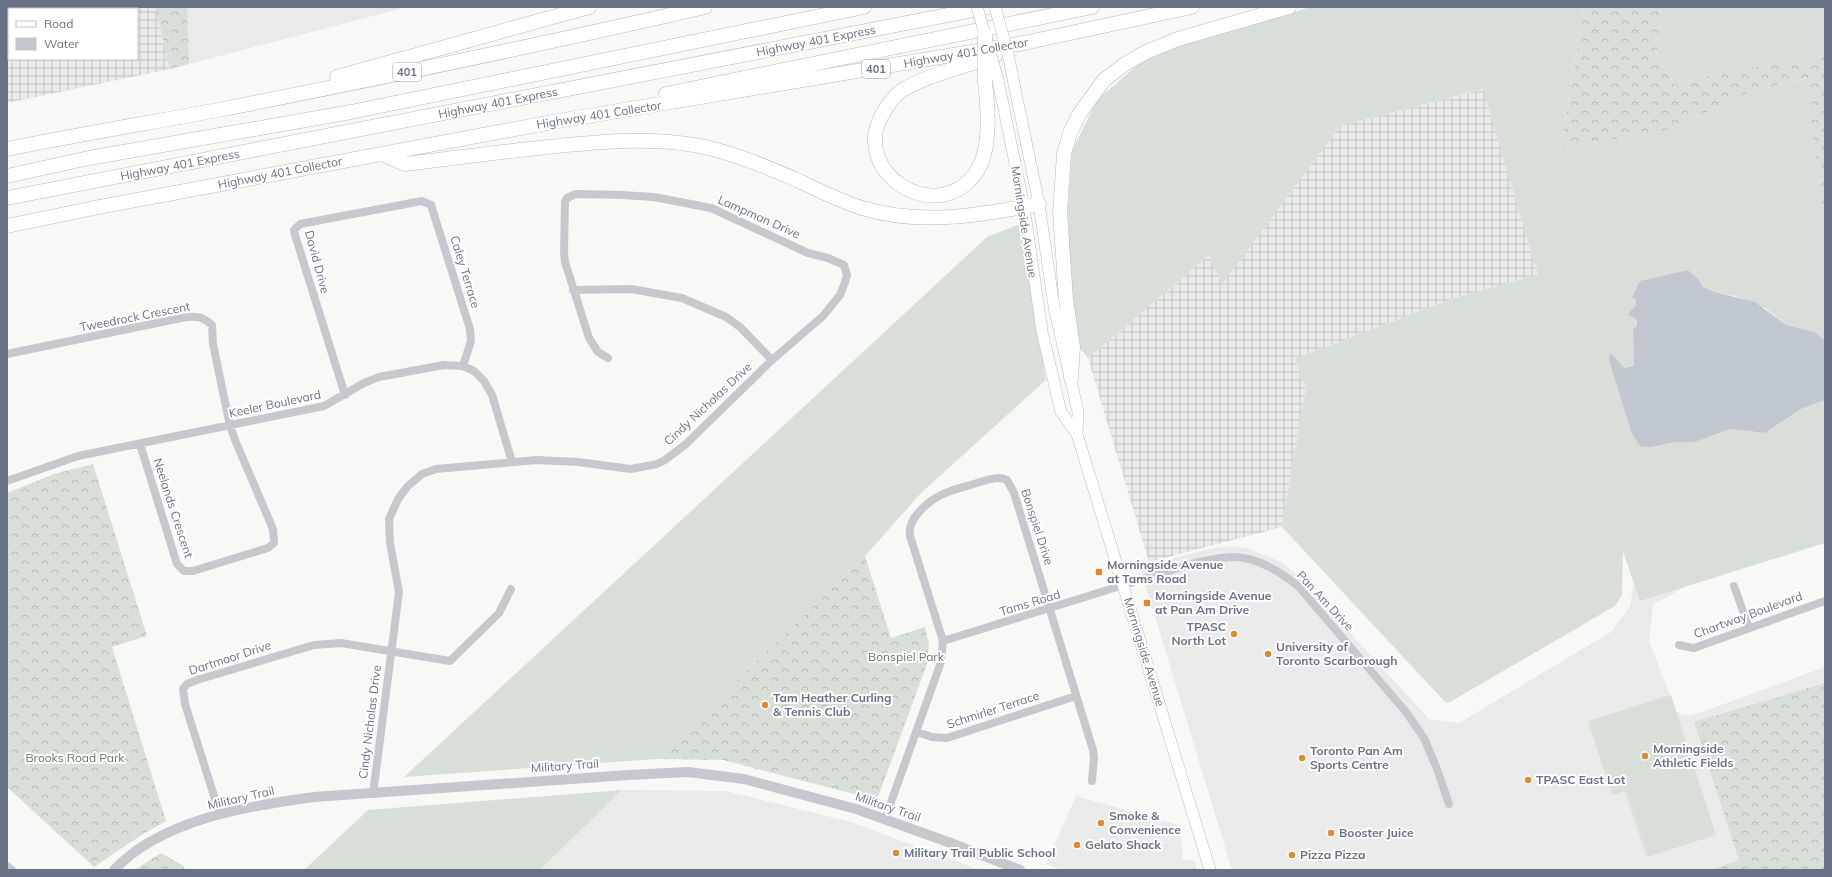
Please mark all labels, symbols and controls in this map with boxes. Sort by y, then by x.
legend [8,8,138,60]
text: Road [44,16,73,31]
street label: Highway 401 Express [755,22,877,59]
street label: Highway 401 Collector [903,34,1030,71]
text: Water [44,36,80,51]
road number: 401 [862,60,890,78]
road number: 401 [393,63,421,81]
street label: Highway 401 Express [437,84,559,121]
street label: Highway 401 Collector [535,97,663,132]
street label: Highway 401 Express [119,146,241,183]
street label: Highway 401 Collector [217,153,344,192]
street label: Morningside Avenue [1008,165,1041,279]
street label: Lampman Drive [716,192,803,241]
street label: David Drive [302,229,333,295]
street label: Caley Terrace [447,234,484,310]
street label: Tweedrock Crescent [79,298,191,335]
street label: Cindy Nicholas Drive [661,359,755,448]
street label: Keeler Boulevard [228,386,322,421]
street label: Neelands Crescent [150,456,197,560]
street label: Bonspiel Drive [1018,487,1057,567]
place label: Morningside Avenue at Tams Road [1107,557,1224,586]
marker: Morningside Avenue at Tams Road [1094,567,1104,577]
street label: Pan Am Drive [1294,568,1357,634]
street label: Tams Road [998,586,1062,619]
place label: Morningside Avenue at Pan Am Drive [1155,588,1272,617]
street label: Chartway Boulevard [1691,588,1804,641]
street label: Morningside Avenue [1121,596,1168,708]
marker: Morningside Avenue at Pan Am Drive [1142,598,1152,608]
place label: TPASC North Lot [1171,619,1226,648]
marker: TPASC North Lot [1229,629,1239,639]
street label: Dartmoor Drive [187,637,273,678]
place label: University of Toronto Scarborough [1276,639,1397,668]
park label: Bonspiel Park [868,649,945,664]
marker: University of Toronto Scarborough [1263,649,1273,659]
street label: Cindy Nicholas Drive [355,664,384,780]
street label: Schmirler Terrace [945,688,1041,732]
place label: Tam Heather Curling & Tennis Club [773,690,892,719]
marker: Tam Heather Curling & Tennis Club [760,700,770,710]
place label: Morningside Athletic Fields [1653,741,1733,770]
place label: Toronto Pan Am Sports Centre [1310,743,1403,772]
park label: Brooks Road Park [25,750,125,765]
marker: Morningside Athletic Fields [1640,751,1650,761]
marker: Toronto Pan Am Sports Centre [1297,753,1307,763]
street label: Military Trail [531,756,599,775]
place label: TPASC East Lot [1536,772,1626,787]
marker: TPASC East Lot [1523,775,1533,785]
street label: Military Trail [206,783,276,812]
street label: Military Trail [854,788,923,825]
place label: Smoke & Convenience [1109,808,1181,837]
marker: Smoke & Convenience [1096,818,1106,828]
place label: Booster Juice [1339,825,1414,840]
marker: Booster Juice [1326,828,1336,838]
place label: Gelato Shack [1085,837,1161,852]
marker: Gelato Shack [1072,840,1082,850]
place label: Military Trail Public School [904,845,1055,860]
place label: Pizza Pizza [1300,847,1366,862]
marker: Military Trail Public School [891,848,901,858]
marker: Pizza Pizza [1287,850,1297,860]

